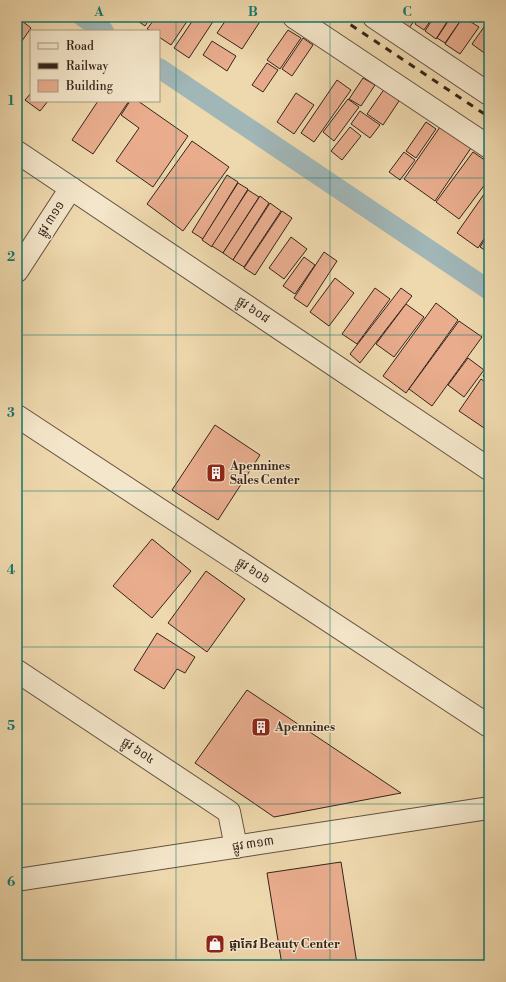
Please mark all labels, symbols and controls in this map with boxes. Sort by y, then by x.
text: A [93,4,104,20]
text: B [248,4,258,20]
text: C [402,4,412,20]
legend [30,30,160,102]
text: Road [66,39,94,54]
text: Railway [66,59,108,74]
text: Building [65,79,114,94]
text: 1 [8,93,15,109]
street label: ផ្លូវ ៣១១ [34,198,70,241]
text: 2 [7,249,15,265]
street label: ផ្លូវ ៦០៨ [232,293,272,329]
text: 3 [7,405,15,421]
place label: Apennines Sales Center [229,459,300,488]
building icon: Apennines Sales Center [205,462,227,484]
street label: ផ្លូវ ៦០៦ [232,555,273,589]
text: 4 [7,562,16,578]
building icon: Apennines [250,716,272,738]
text: 5 [7,718,15,734]
place label: Apennines [274,720,335,735]
street label: ផ្លូវ ៦០៤ [117,734,157,770]
street label: ផ្លូវ ៣១៣ [231,833,275,857]
text: 6 [7,874,15,890]
shop icon: ផ្កាកែវ Beauty Center [204,933,226,955]
place label: ផ្កាកែវ Beauty Center [229,937,340,952]

